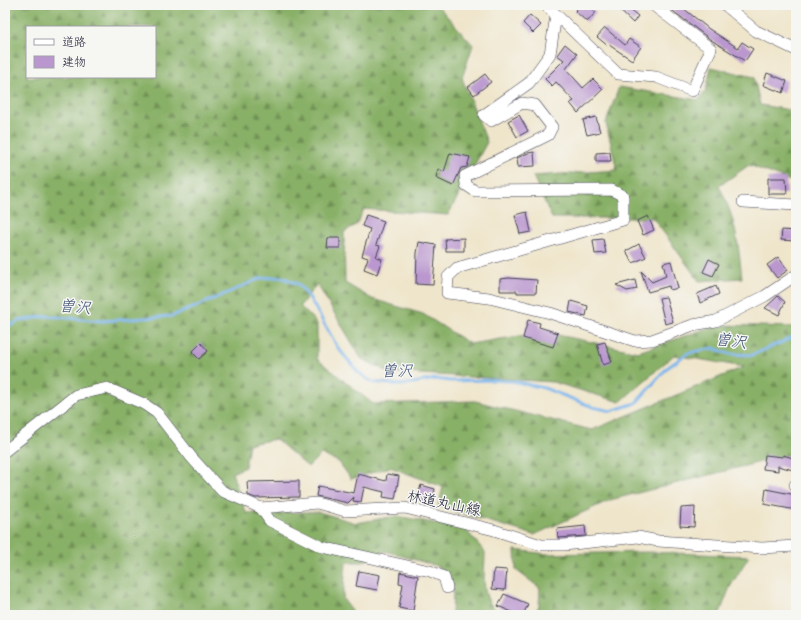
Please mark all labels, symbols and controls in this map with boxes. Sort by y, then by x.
legend [26,26,156,78]
text: 道路 [62,35,86,49]
text: 建物 [62,55,86,69]
water label: 曽沢 [58,297,93,317]
water label: 曽沢 [714,330,749,352]
water label: 曽沢 [381,362,414,380]
street label: 林道丸山線 [405,486,483,520]

